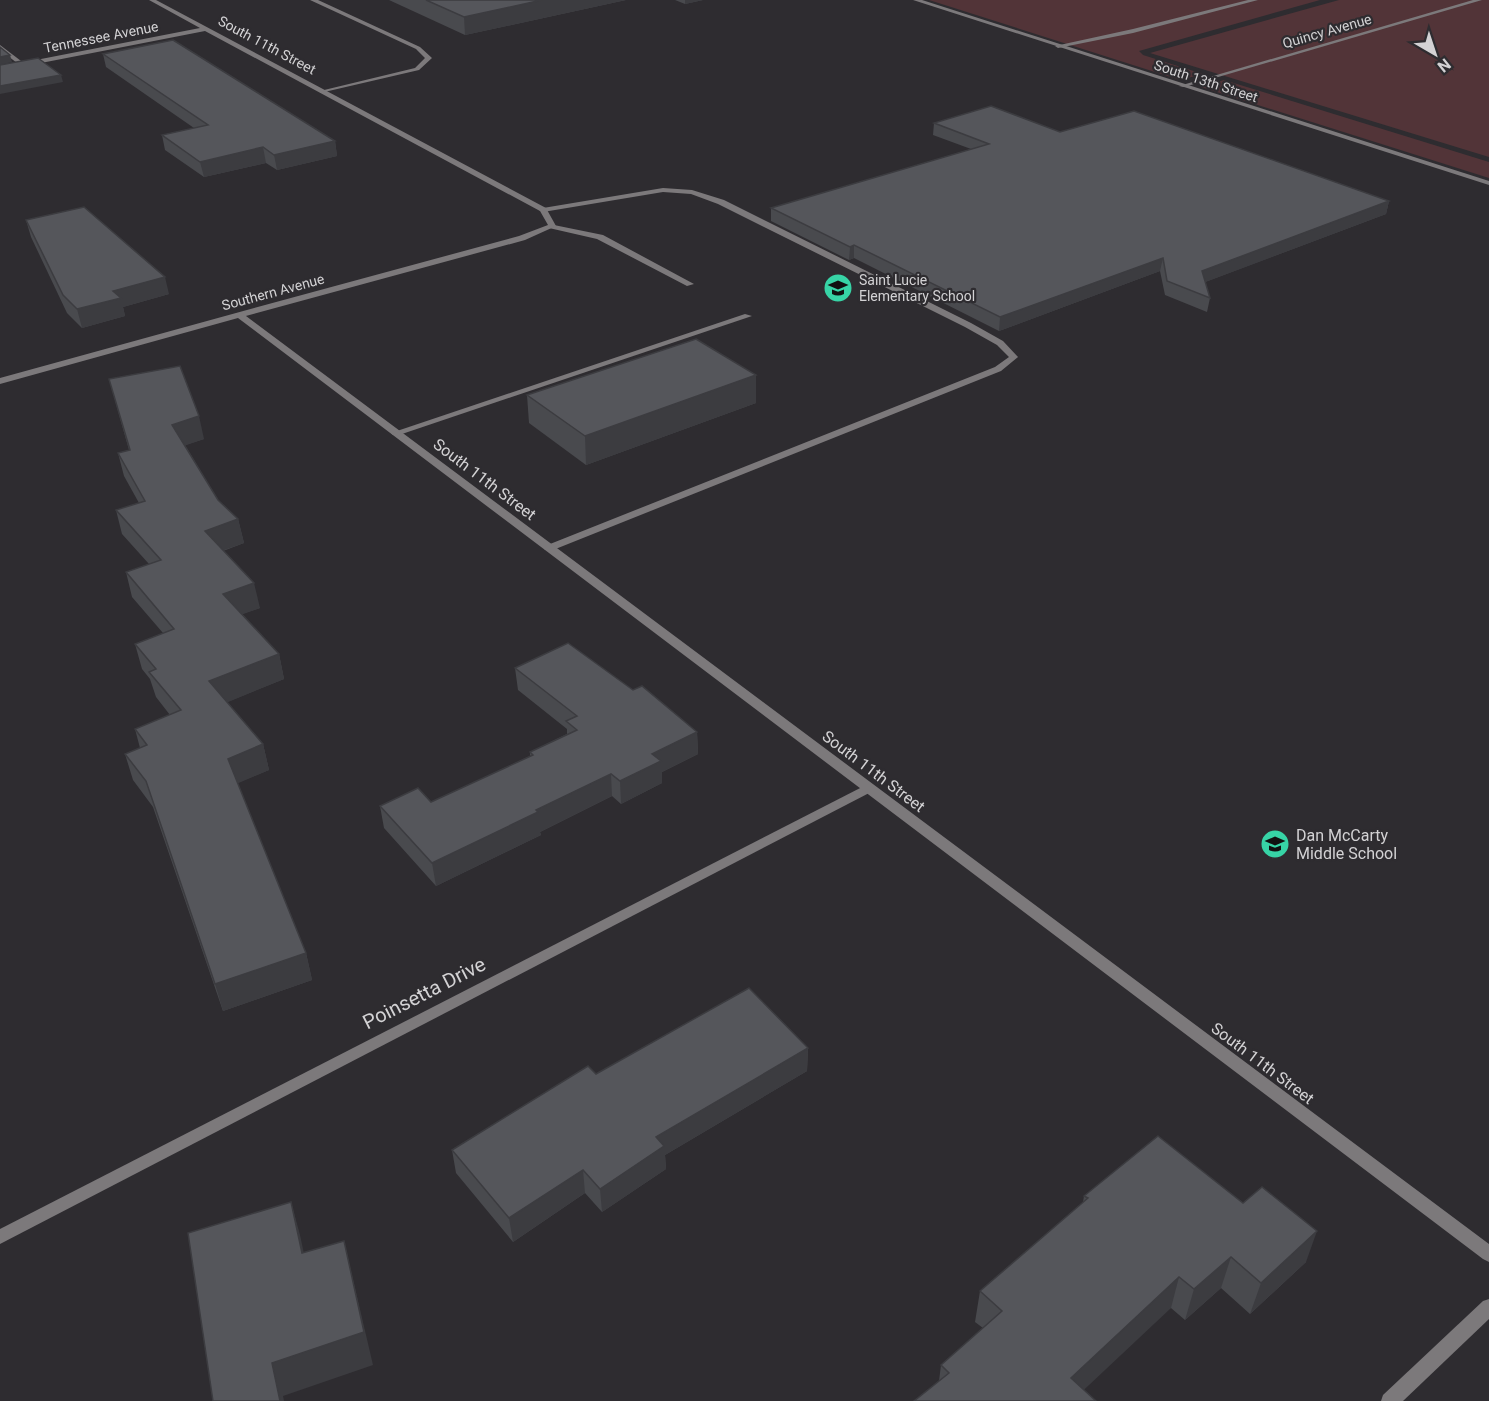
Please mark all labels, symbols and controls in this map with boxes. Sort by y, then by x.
street label: Quincy Avenue [1281,11,1373,51]
street label: South 11th Street [215,13,319,78]
street label: Tennessee Avenue [42,18,160,56]
north arrow [1405,24,1465,84]
text: N [1434,54,1454,76]
street label: South 13th Street [1152,57,1260,105]
street label: Southern Avenue [220,271,326,313]
school or university icon: Saint Lucie Elementary School [822,272,854,304]
place label: Saint Lucie Elementary School [859,272,975,304]
street label: South 11th Street [430,435,540,524]
street label: South 11th Street [819,727,929,816]
place label: Dan McCarty Middle School [1296,826,1397,863]
school or university icon: Dan McCarty Middle School [1259,828,1291,860]
street label: Poinsetta Drive [359,952,489,1034]
street label: South 11th Street [1208,1019,1318,1108]

